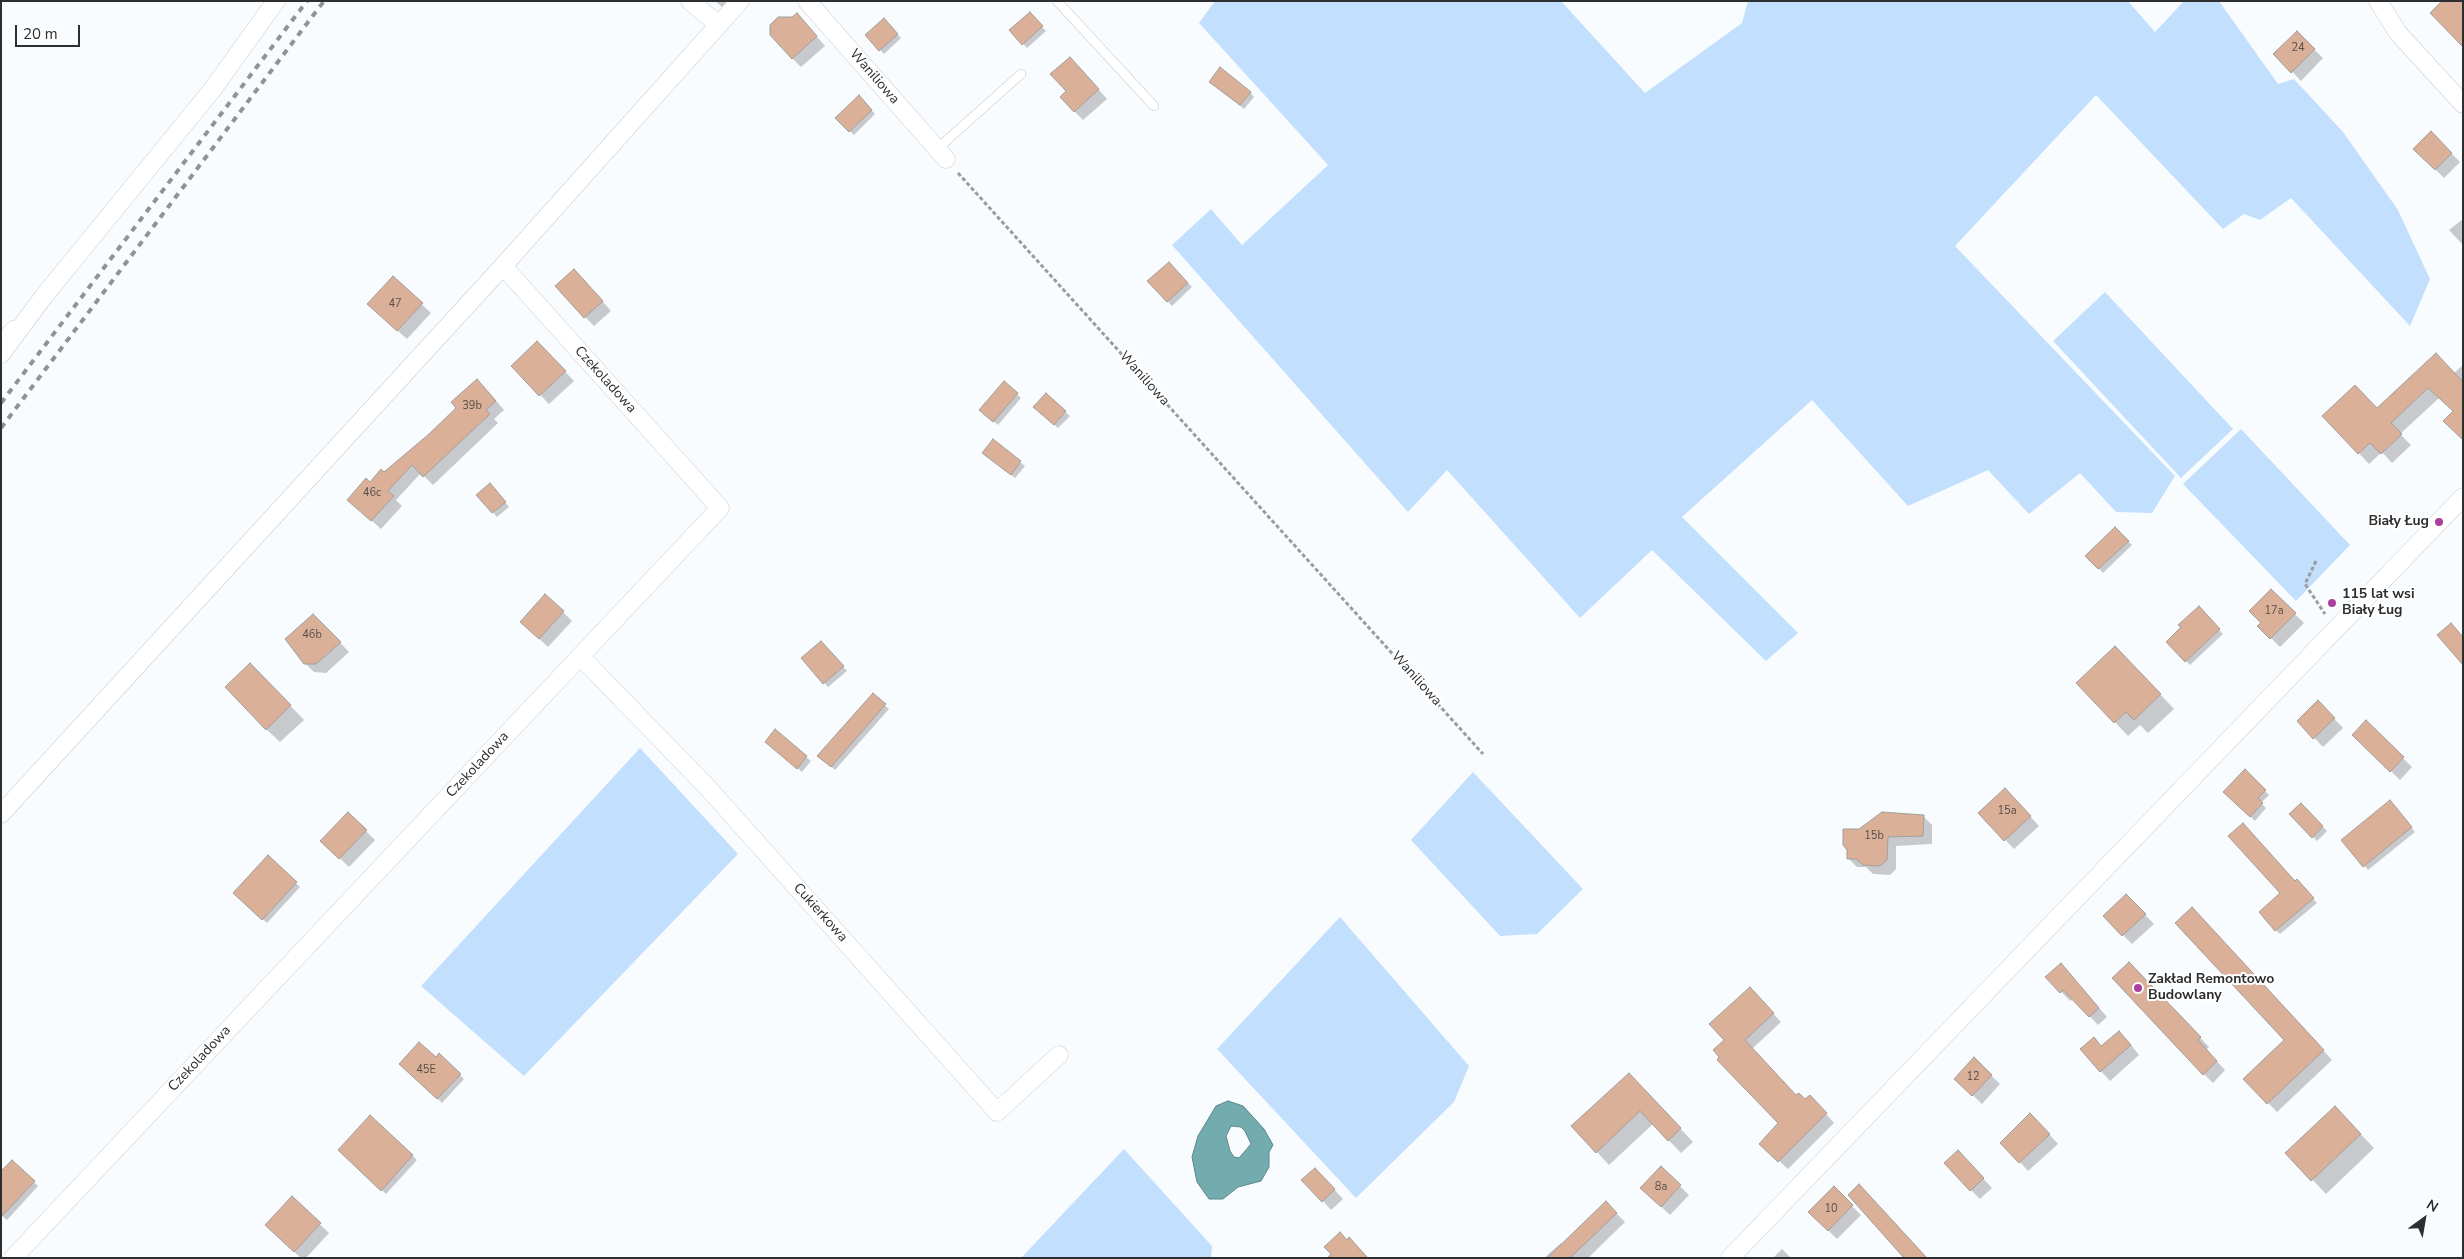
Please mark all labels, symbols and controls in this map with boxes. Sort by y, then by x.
scale bar [18,15,82,47]
text: 20 m [23,24,58,44]
house number: 24 [2291,41,2305,55]
street label: Waniliowa [846,46,902,108]
house number: 47 [388,297,402,311]
street label: Czekoladowa [571,343,639,417]
street label: Waniliowa [1115,348,1173,410]
house number: 39b [462,399,482,413]
house number: 46c [363,486,381,500]
place label: Biały Ług [2368,514,2429,530]
marker: Biały Ług [2433,516,2445,528]
place label: 115 lat wsi Biały Ług [2342,587,2414,620]
marker: 115 lat wsi Biały Ług [2326,597,2338,609]
house number: 17a [2264,604,2284,618]
house number: 46b [302,628,322,642]
street label: Waniliowa [1387,648,1445,710]
street label: Czekoladowa [443,729,513,801]
house number: 15a [1997,804,2017,818]
house number: 15b [1864,829,1884,843]
street label: Cukierkowa [789,880,851,946]
place label: Zakład Remontowo Budowlany [2148,972,2274,1004]
marker: Zakład Remontowo Budowlany [2132,982,2144,994]
street label: Czekoladowa [165,1023,235,1095]
house number: 45E [416,1063,436,1077]
house number: 12 [1966,1070,1980,1084]
house number: 8a [1655,1180,1667,1194]
north arrow [2399,1194,2449,1244]
text: N [2423,1195,2442,1217]
house number: 10 [1824,1202,1838,1216]

